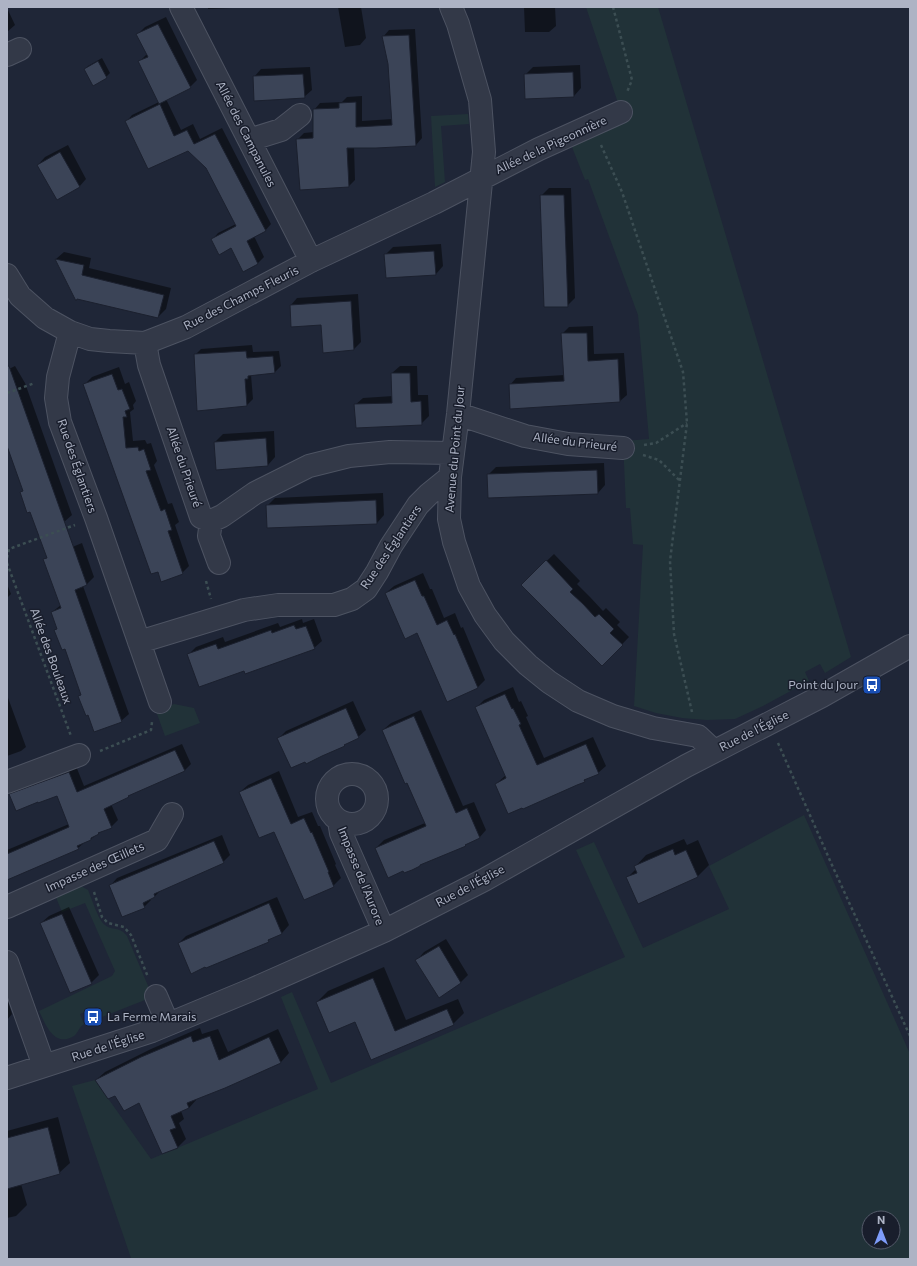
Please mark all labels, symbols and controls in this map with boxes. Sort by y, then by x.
street label: Allée des Campanules [214,78,280,189]
street label: Allée de la Pigeonnière [493,112,608,176]
street label: Rue des Champs Fleuris [181,262,300,332]
street label: Avenue du Point du Jour [441,384,468,513]
street label: Rue des Églantiers [55,417,101,515]
street label: Allée du Prieuré [165,424,205,509]
street label: Allée du Prieuré [532,429,618,453]
street label: Rue des Églantiers [357,502,424,591]
street label: Allée des Bouleaux [28,606,76,706]
bus stop icon: Point du Jour [861,674,883,696]
place label: Point du Jour [788,677,858,692]
street label: Rue de l'Église [717,707,791,754]
street label: Impasse de l'Aurore [336,824,388,927]
street label: Impasse des Œillets [43,838,146,894]
street label: Rue de l'Église [433,861,506,909]
bus stop icon: La Ferme Marais [82,1006,104,1028]
place label: La Ferme Marais [107,1009,196,1023]
street label: Rue de l'Église [69,1027,146,1063]
north arrow [861,1210,901,1250]
text: N [877,1213,885,1226]

